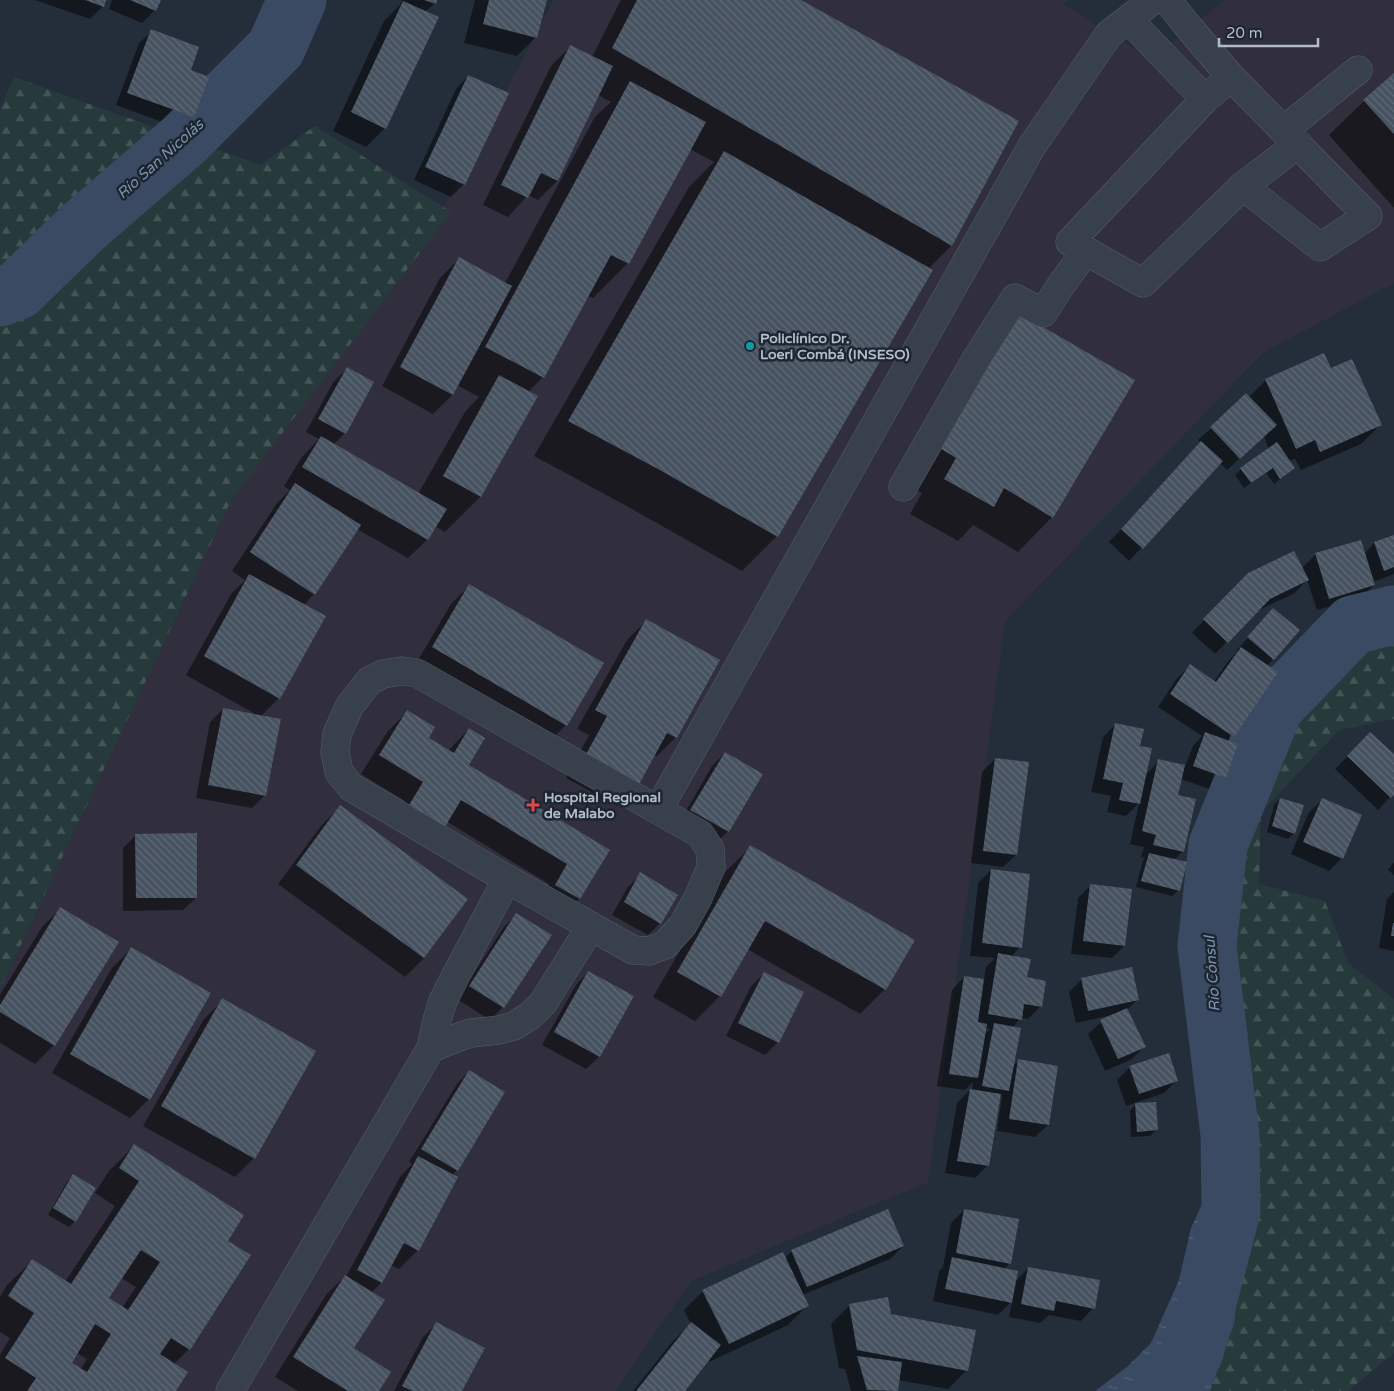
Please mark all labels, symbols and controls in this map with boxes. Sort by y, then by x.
scale bar [1219,15,1318,47]
text: 20 m [1226,24,1263,42]
water label: Río San Nicolás [113,114,208,203]
place label: Policlínico Dr. Loeri Combá (INSESO) [760,330,910,363]
marker: Policlínico Dr. Loeri Combá (INSESO) [744,340,756,352]
place label: Hospital Regional de Malabo [544,789,661,822]
marker: Hospital Regional de Malabo [526,798,540,812]
water label: Río Cónsul [1200,933,1224,1013]

